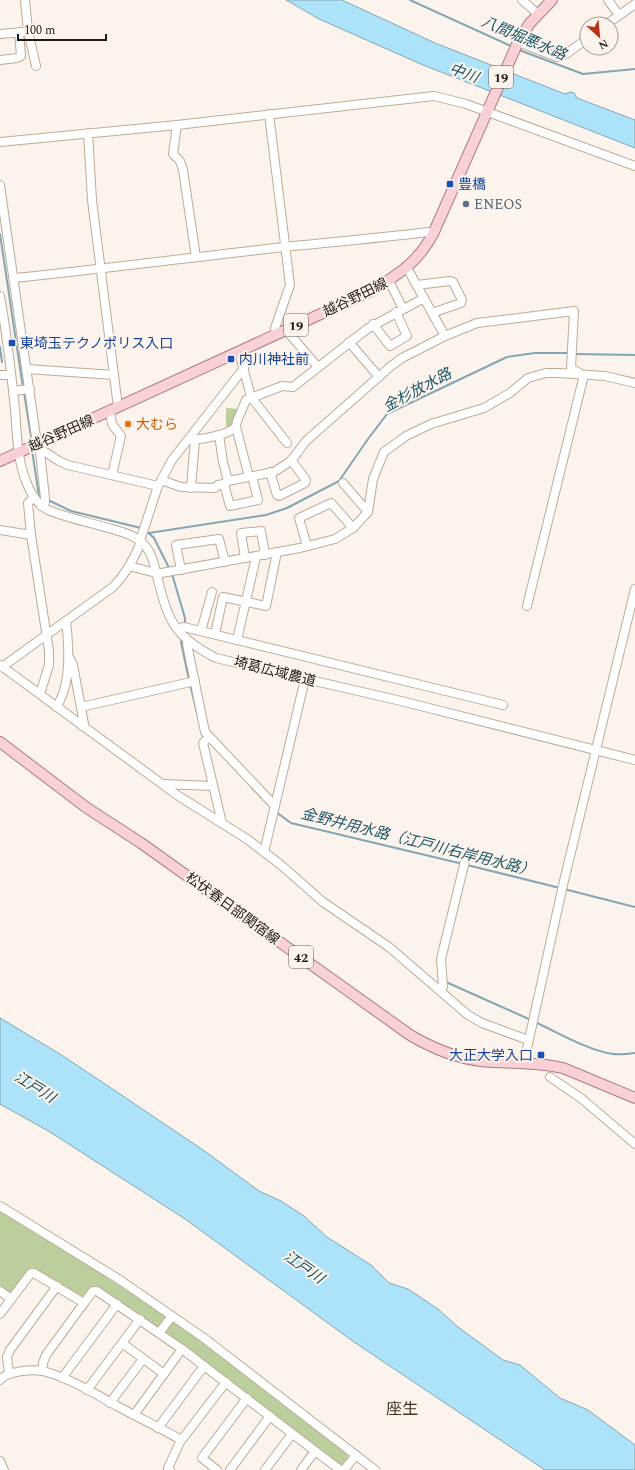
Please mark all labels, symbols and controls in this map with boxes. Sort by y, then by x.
water label: 八間堀悪水路 [478,10,572,67]
scale bar [18,16,106,42]
north arrow [579,16,619,56]
text: 100 m [24,21,55,40]
text: N [595,35,611,54]
water label: 中川 [446,58,484,90]
road number: 19 [489,66,513,88]
place label: 豊橋 [458,174,486,195]
marker: 豊橋 [445,179,455,189]
place label: ENEOS [474,194,522,215]
marker: ENEOS [461,199,471,209]
street label: 越谷野田線 [319,273,391,322]
road number: 19 [284,314,308,336]
place label: 東埼玉テクノポリス入口 [20,333,173,354]
marker: 東埼玉テクノポリス入口 [7,338,17,348]
place label: 内川神社前 [239,349,309,370]
marker: 内川神社前 [226,354,236,364]
water label: 金杉放水路 [379,362,458,418]
street label: 越谷野田線 [25,410,97,457]
place label: 大むら [136,414,178,435]
marker: 大むら [123,419,133,429]
street label: 埼葛広域農道 [232,651,318,692]
water label: 金野井用水路（江戸川右岸用水路） [299,802,537,883]
street label: 松伏春日部関宿線 [181,867,284,950]
road number: 42 [289,946,313,968]
place label: 大正大学入口 [449,1045,533,1066]
marker: 大正大学入口 [536,1050,546,1060]
water label: 江戸川 [10,1066,62,1110]
water label: 江戸川 [279,1245,330,1291]
district label: 座生 [386,1397,418,1421]

